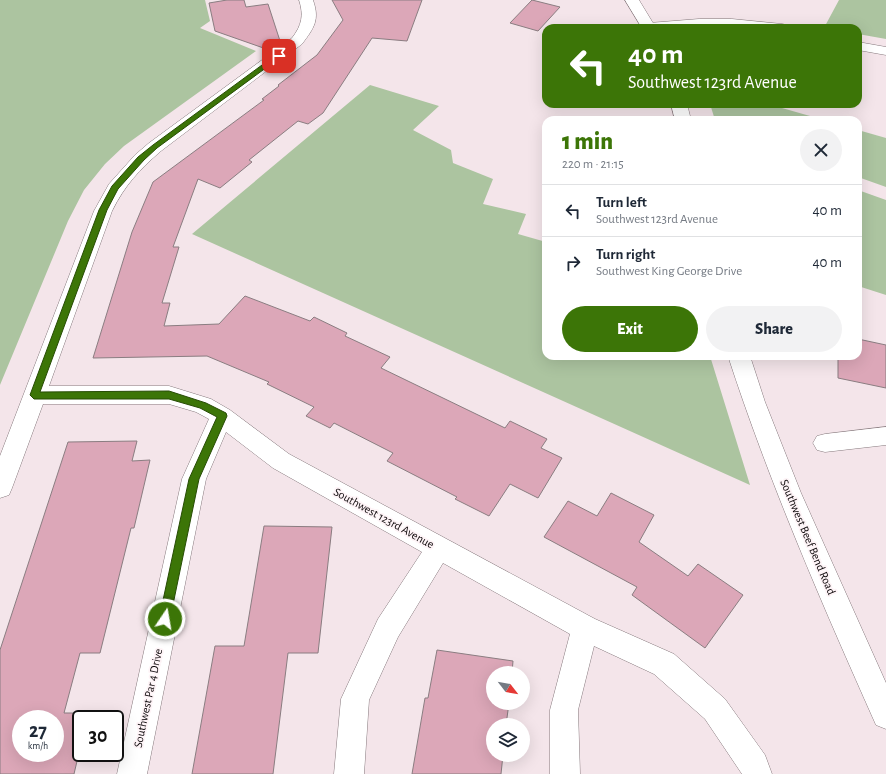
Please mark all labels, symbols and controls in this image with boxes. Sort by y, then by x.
pin [262,39,296,73]
icon: left [562,40,614,92]
text: 40 m [628,41,684,69]
icon: arrive [268,45,290,67]
text: Southwest 123rd Avenue [628,74,797,92]
button: close [800,129,842,171]
text: 1 min [562,130,613,154]
text: 220 m · 21:15 [562,158,624,171]
text: Turn left [596,195,647,210]
icon: left [562,200,584,222]
text: 40 m [812,203,842,218]
text: Southwest 123rd Avenue [596,213,718,226]
text: Turn right [596,247,655,262]
icon: right [562,252,584,274]
text: 40 m [812,255,842,270]
text: Southwest King George Drive [596,265,742,278]
button: Exit [562,306,698,352]
button: Share [706,306,842,352]
street label: Southwest Beef Bend Road [778,478,838,596]
street label: Southwest 123rd Avenue [332,485,436,551]
position arrow [144,598,186,640]
street label: Southwest Par 4 Drive [132,647,164,749]
north arrow [486,666,530,710]
map controls [486,666,530,762]
speed limit sign: 30 [72,710,124,762]
button: layers [486,718,530,762]
text: 27 [29,721,47,741]
text: km/h [28,741,48,751]

